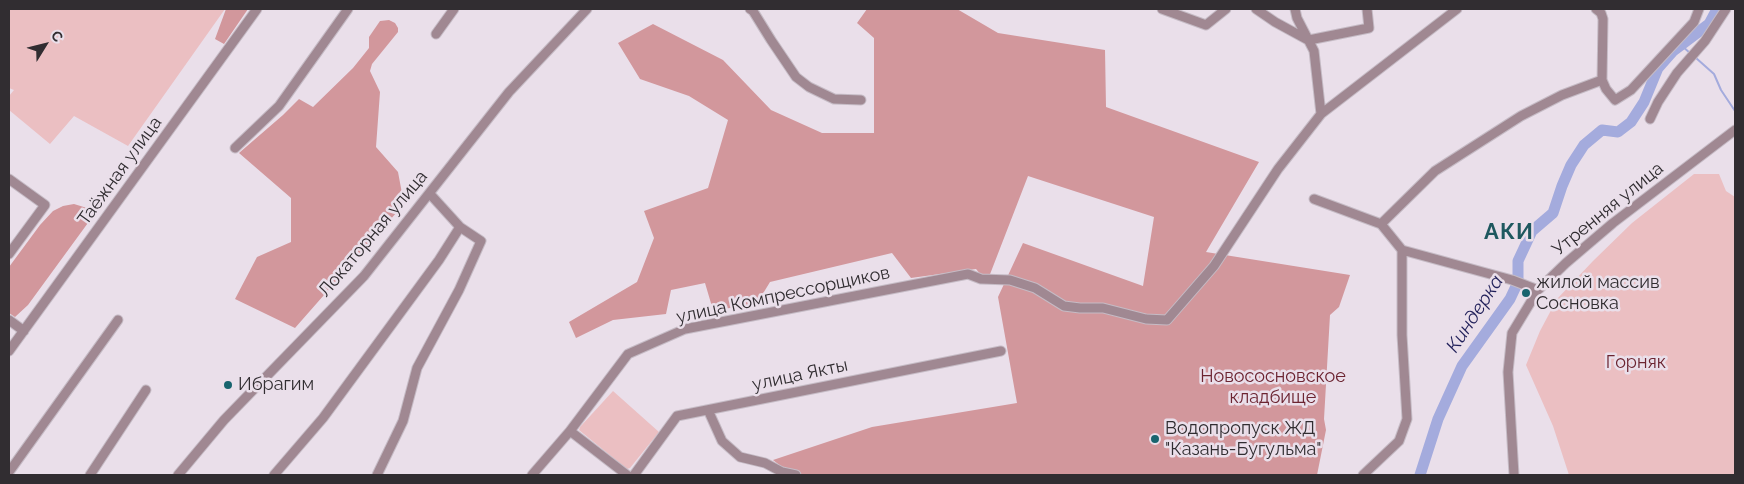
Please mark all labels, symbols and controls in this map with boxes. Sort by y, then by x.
north arrow [20,20,70,70]
text: С [48,28,66,45]
street label: Таёжная улица [73,113,167,229]
street label: Утренняя улица [1548,158,1668,260]
street label: Локаторная улица [314,166,432,302]
district label: АКИ [1484,219,1534,245]
street label: улица Компрессорщиков [674,262,892,328]
water label: Киндерка [1442,271,1508,357]
place label: жилой массив Сосновка [1536,272,1660,314]
marker: жилой массив Сосновка [1520,287,1532,299]
park label: Горняк [1606,352,1666,374]
street label: улица Якты [750,354,850,396]
park label: Новососновское кладбище [1200,366,1346,408]
place label: Ибрагим [238,374,314,396]
marker: Ибрагим [222,379,234,391]
place label: Водопропуск ЖД "Казань-Бугульма" [1165,418,1321,460]
marker: Водопропуск ЖД "Казань-Бугульма" [1149,433,1161,445]

